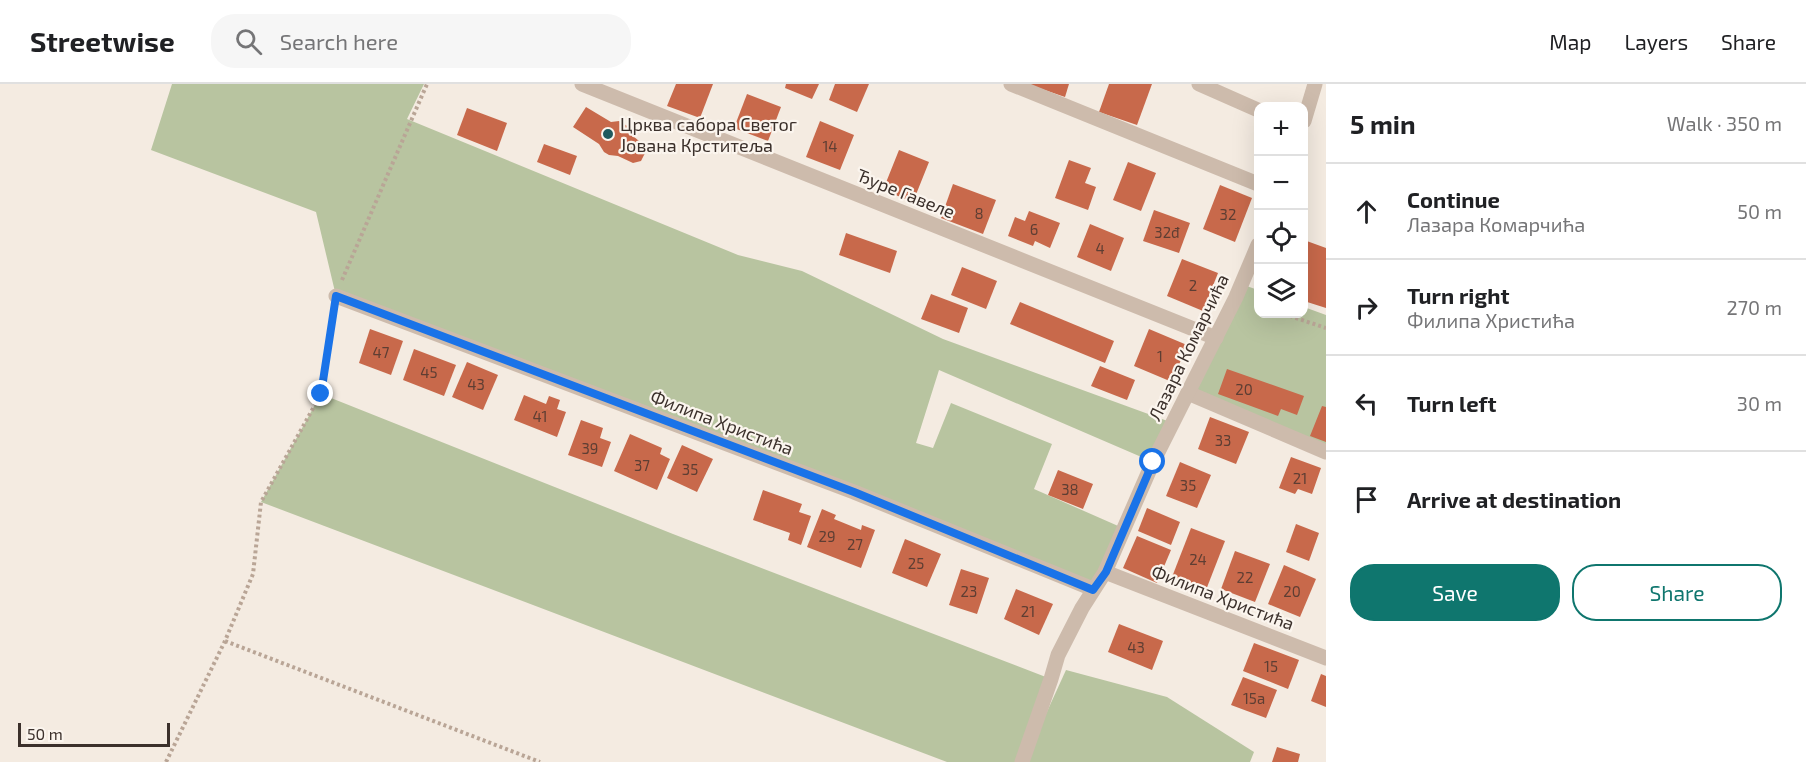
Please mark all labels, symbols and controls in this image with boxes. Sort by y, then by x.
search box [211,14,631,68]
text: Streetwise [30,24,175,58]
icon: search [232,25,265,58]
text: Search here [280,28,398,54]
text: Map [1549,29,1591,54]
text: Layers [1624,29,1688,54]
text: Share [1721,29,1776,54]
map controls [1254,102,1308,318]
button: + [1254,102,1308,156]
text: 5 min [1350,108,1416,139]
text: Walk · 350 m [1667,111,1782,135]
place label: Црква сабора Светог Јована Крститеља [620,113,797,156]
marker: Црква сабора Светог Јована Крститеља [601,127,615,141]
house number: 14 [822,137,838,155]
button: − [1254,156,1308,210]
street label: Ђуре Гавеле [854,163,958,223]
text: Continue [1407,186,1500,212]
icon: ahead [1350,195,1383,228]
text: 50 m [1737,199,1782,223]
house number: 8 [974,204,984,222]
house number: 32 [1220,205,1236,223]
button: locate [1254,210,1308,264]
text: Лазара Комарчића [1407,212,1585,236]
house number: 6 [1030,220,1038,238]
house number: 32đ [1154,223,1180,241]
house number: 4 [1095,239,1105,257]
button: layers [1254,264,1308,318]
street label: Лазара Комарчића [1143,270,1233,424]
house number: 2 [1189,276,1197,294]
text: Turn right [1407,282,1509,308]
icon: right [1350,291,1383,324]
text: 270 m [1726,295,1782,319]
text: Филипа Христића [1407,308,1575,332]
house number: 47 [373,343,390,361]
house number: 1 [1157,347,1163,365]
house number: 45 [420,363,438,381]
house number: 43 [467,375,485,393]
route end [307,380,333,406]
house number: 20 [1235,380,1253,398]
street label: Филипа Христића [648,385,796,459]
icon: left [1350,387,1383,420]
text: Turn left [1407,390,1496,416]
text: 30 m [1737,391,1782,415]
house number: 41 [532,407,548,425]
house number: 33 [1215,431,1231,449]
house number: 39 [582,439,598,457]
route start [1139,448,1165,474]
house number: 37 [634,456,650,474]
house number: 35 [682,460,698,478]
house number: 21 [1293,469,1307,487]
house number: 35 [1180,476,1196,494]
house number: 38 [1061,480,1079,498]
icon: arrive [1350,483,1383,516]
text: Arrive at destination [1407,486,1621,512]
house number: 29 [818,527,836,545]
house number: 27 [847,535,863,553]
house number: 24 [1189,550,1207,568]
house number: 25 [908,554,924,572]
street label: Филипа Христића [1149,560,1297,634]
button: Save [1350,564,1560,621]
button: Share [1572,564,1782,621]
house number: 22 [1237,568,1253,586]
house number: 23 [961,582,977,600]
house number: 20 [1283,582,1301,600]
house number: 21 [1021,602,1035,620]
house number: 43 [1127,638,1145,656]
house number: 15 [1264,657,1278,675]
house number: 15a [1243,689,1265,707]
scale bar [18,720,170,748]
text: 50 m [27,724,63,743]

